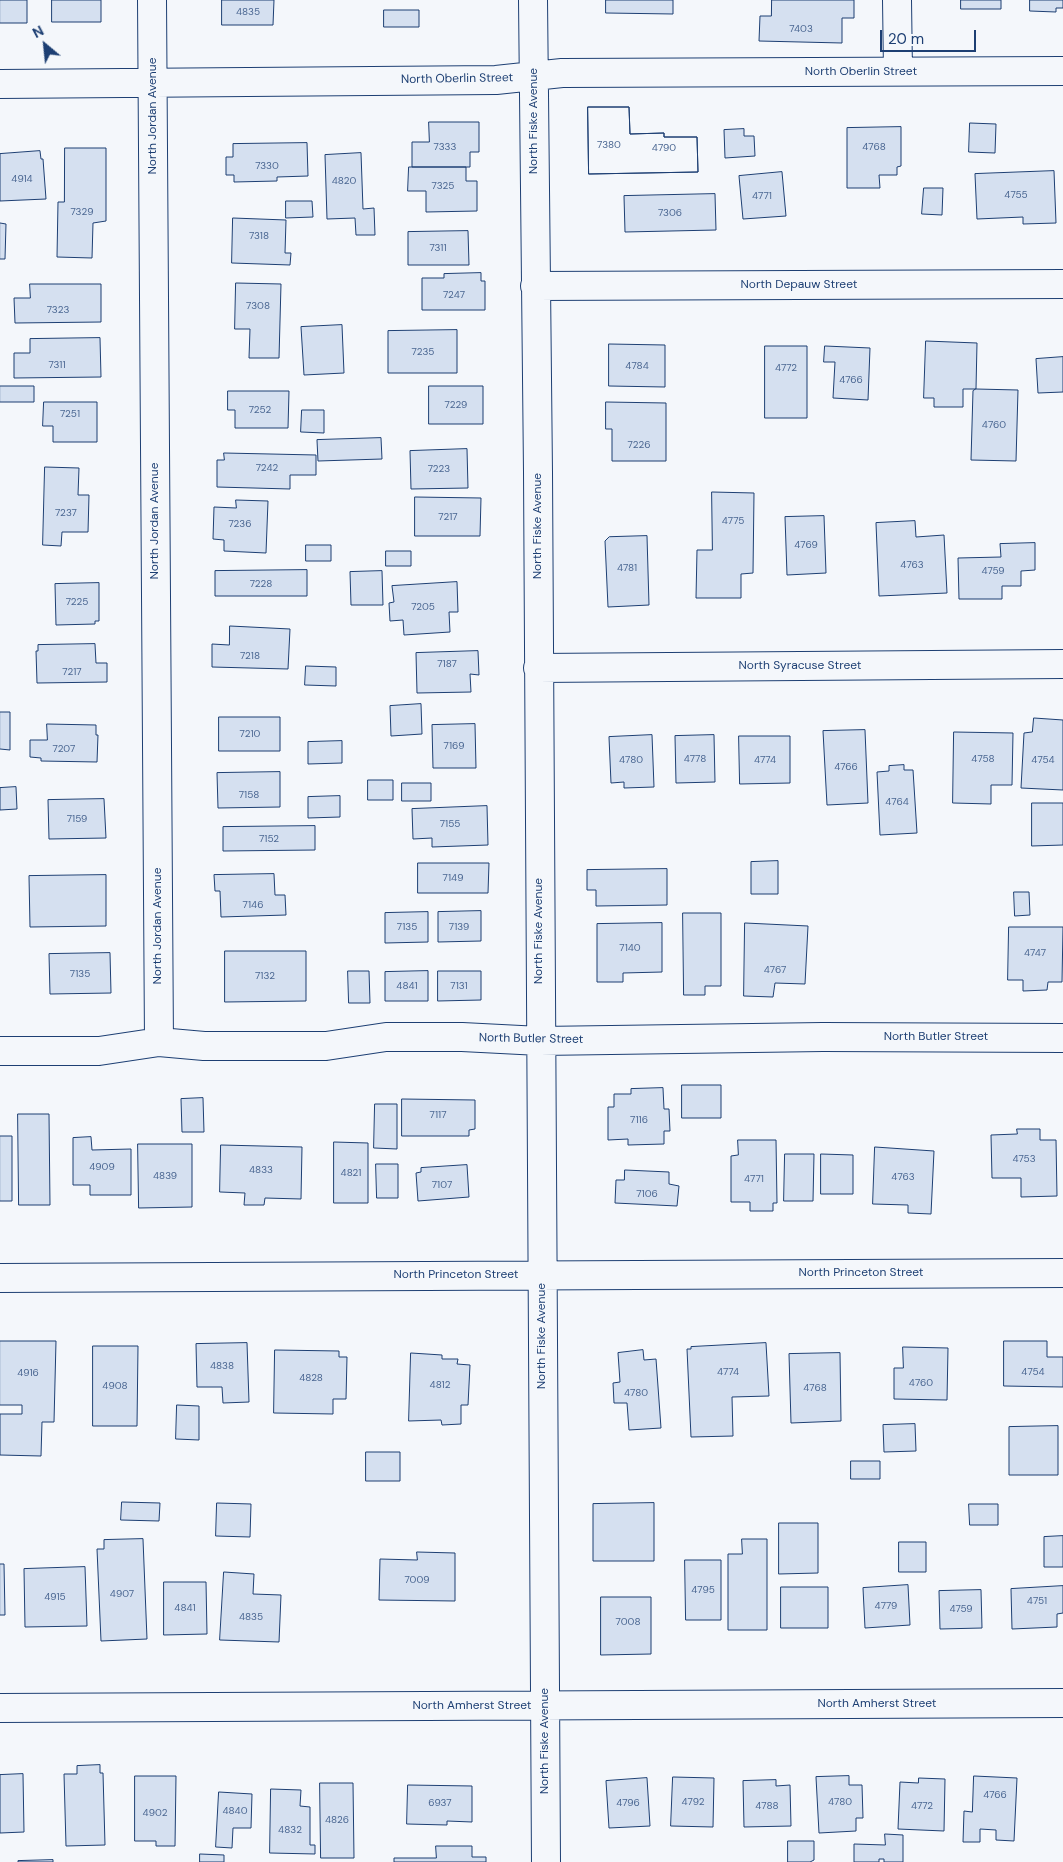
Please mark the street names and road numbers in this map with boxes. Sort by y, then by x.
street label: North Jordan Avenue [146,58,160,174]
street label: North Oberlin Street [805,65,917,79]
street label: North Fiske Avenue [527,68,541,174]
street label: North Oberlin Street [401,71,513,87]
street label: North Depauw Street [741,278,857,292]
street label: North Jordan Avenue [148,463,162,579]
street label: North Fiske Avenue [531,473,545,579]
street label: North Syracuse Street [738,659,862,673]
street label: North Jordan Avenue [151,868,165,984]
street label: North Fiske Avenue [532,878,546,984]
street label: North Butler Street [884,1030,988,1044]
street label: North Butler Street [479,1031,583,1047]
street label: North Princeton Street [798,1266,924,1280]
street label: North Princeton Street [393,1268,519,1282]
street label: North Fiske Avenue [535,1283,549,1389]
street label: North Fiske Avenue [538,1688,552,1794]
street label: North Amherst Street [817,1697,937,1711]
street label: North Amherst Street [412,1699,532,1713]

